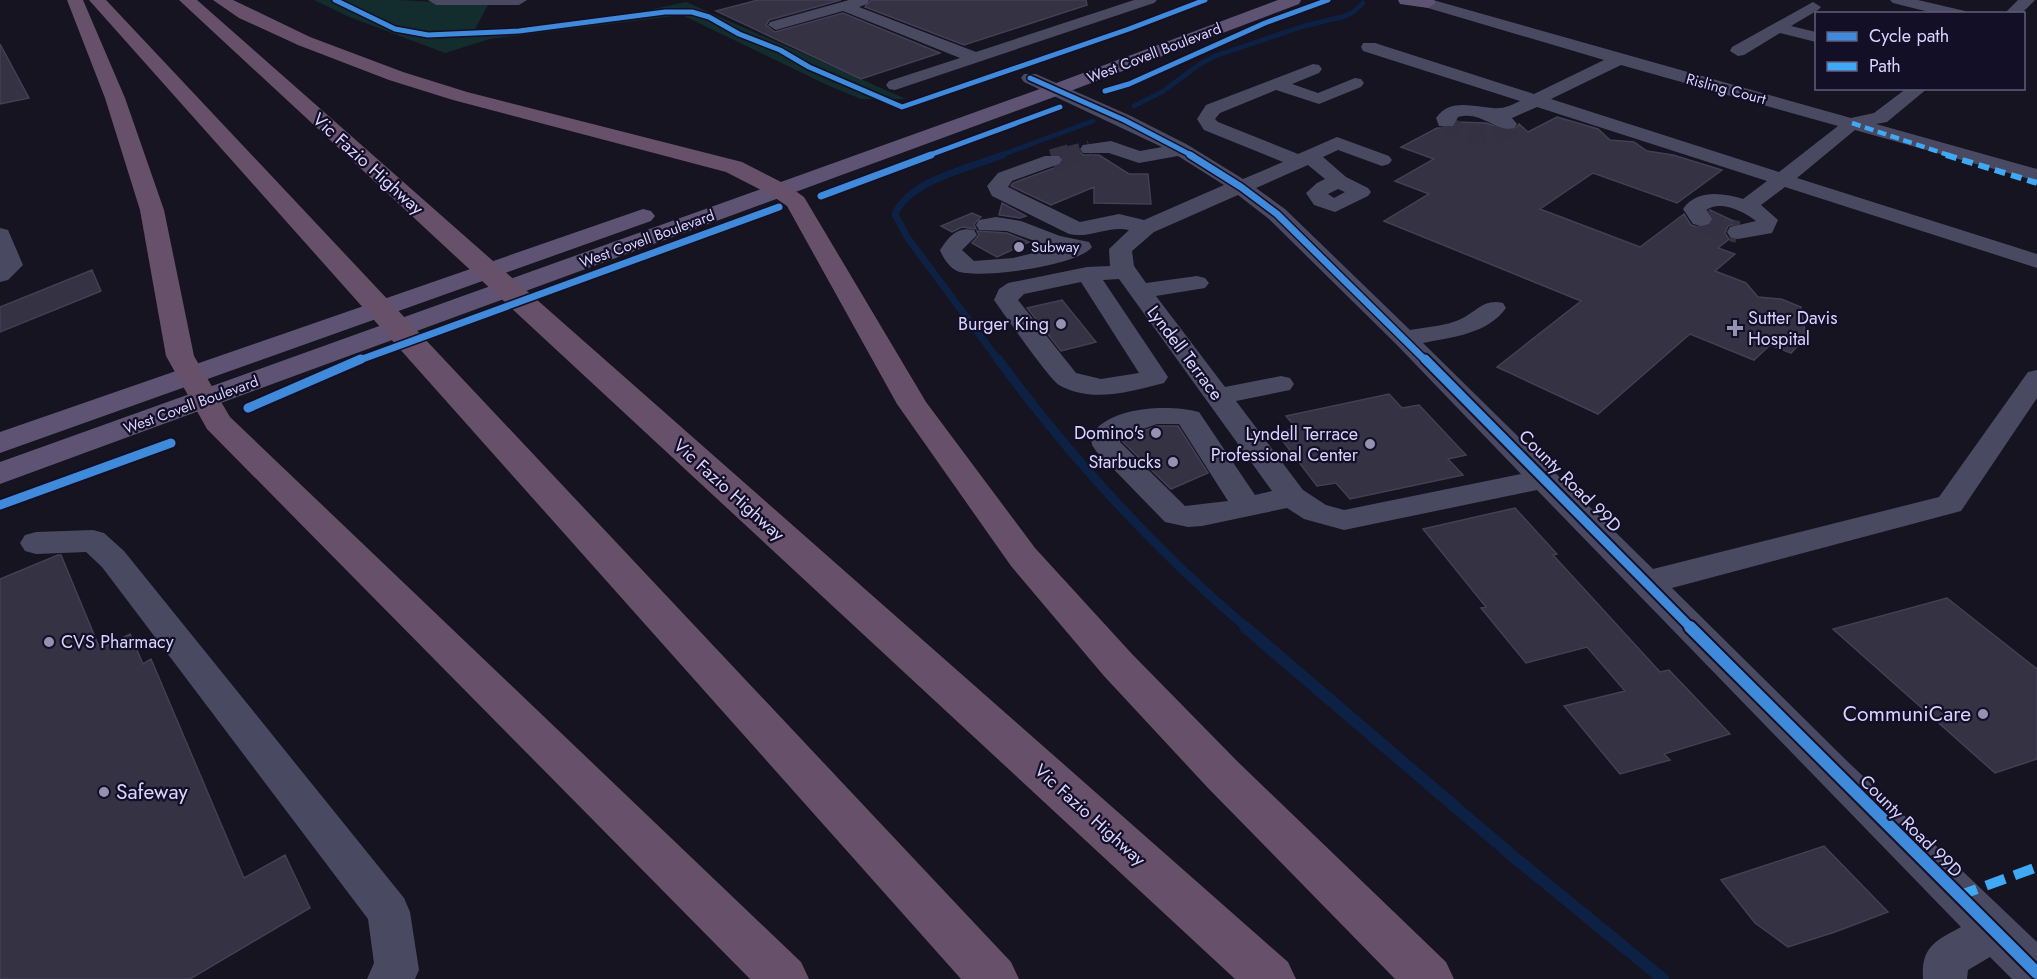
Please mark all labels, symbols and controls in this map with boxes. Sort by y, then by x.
legend [1815,12,2025,90]
street label: West Covell Boulevard [1084,17,1224,89]
text: Cycle path [1869,23,1949,49]
text: Path [1869,53,1901,79]
street label: Risling Court [1684,68,1769,110]
street label: Vic Fazio Highway [307,107,429,221]
street label: West Covell Boulevard [576,204,718,274]
place label: Subway [1031,236,1080,258]
marker: Subway [1012,240,1026,254]
street label: Lyndell Terrace [1141,300,1229,406]
place label: Sutter Davis Hospital [1748,305,1837,352]
place label: Burger King [958,311,1049,337]
marker: Burger King [1054,317,1068,331]
marker: Sutter Davis Hospital [1726,319,1744,337]
street label: West Covell Boulevard [120,370,262,440]
place label: Domino's [1074,420,1144,446]
place label: Lyndell Terrace Professional Center [1211,421,1359,468]
street label: County Road 99D [1513,424,1627,538]
marker: Domino's [1149,426,1163,440]
street label: Vic Fazio Highway [668,433,790,547]
marker: Lyndell Terrace Professional Center [1363,437,1377,451]
place label: Starbucks [1088,449,1161,475]
marker: Starbucks [1166,455,1180,469]
place label: CVS Pharmacy [61,629,174,655]
marker: CVS Pharmacy [42,635,56,649]
place label: CommuniCare [1843,699,1971,729]
marker: CommuniCare [1976,707,1990,721]
street label: Vic Fazio Highway [1029,758,1151,872]
street label: County Road 99D [1854,769,1968,883]
place label: Safeway [116,777,188,807]
marker: Safeway [97,785,111,799]

